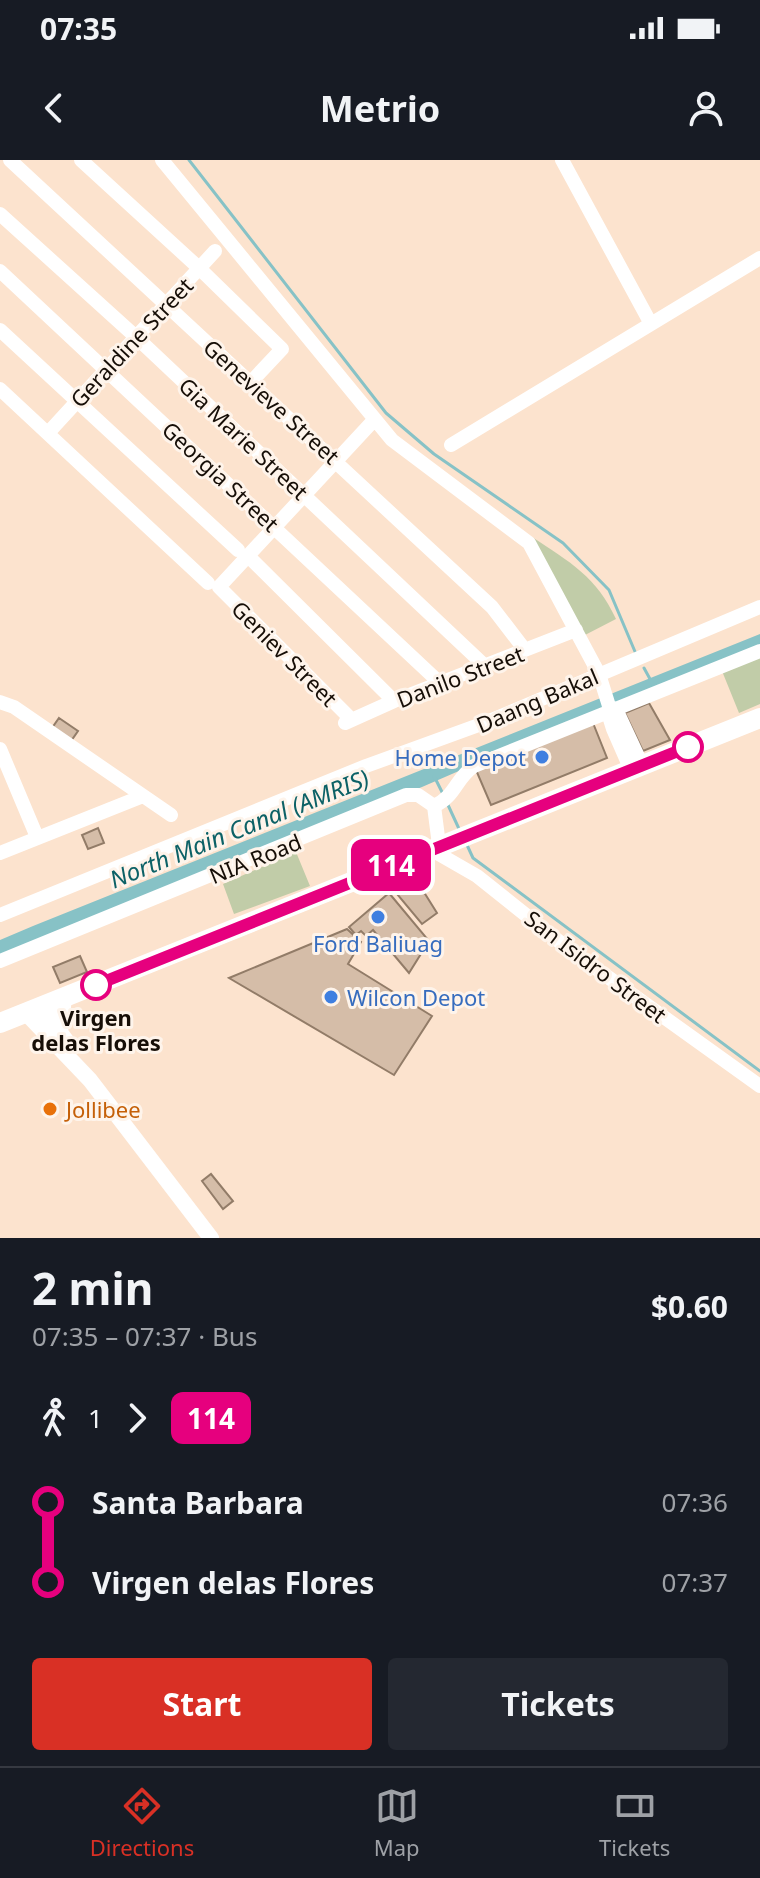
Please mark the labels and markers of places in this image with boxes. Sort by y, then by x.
unlabelled marker [673,732,703,762]
place label: Home Depot [394,742,526,772]
marker: Home Depot [533,748,551,766]
marker: Ford Baliuag [369,908,387,926]
place label: Ford Baliuag [313,928,443,958]
marker: Virgen delas Flores [81,970,111,1000]
place label: Wilcon Depot [347,982,485,1012]
marker: Wilcon Depot [322,988,340,1006]
place label: Virgen delas Flores [31,1002,161,1057]
place label: Jollibee [64,1094,141,1124]
marker: Jollibee [41,1100,59,1118]

